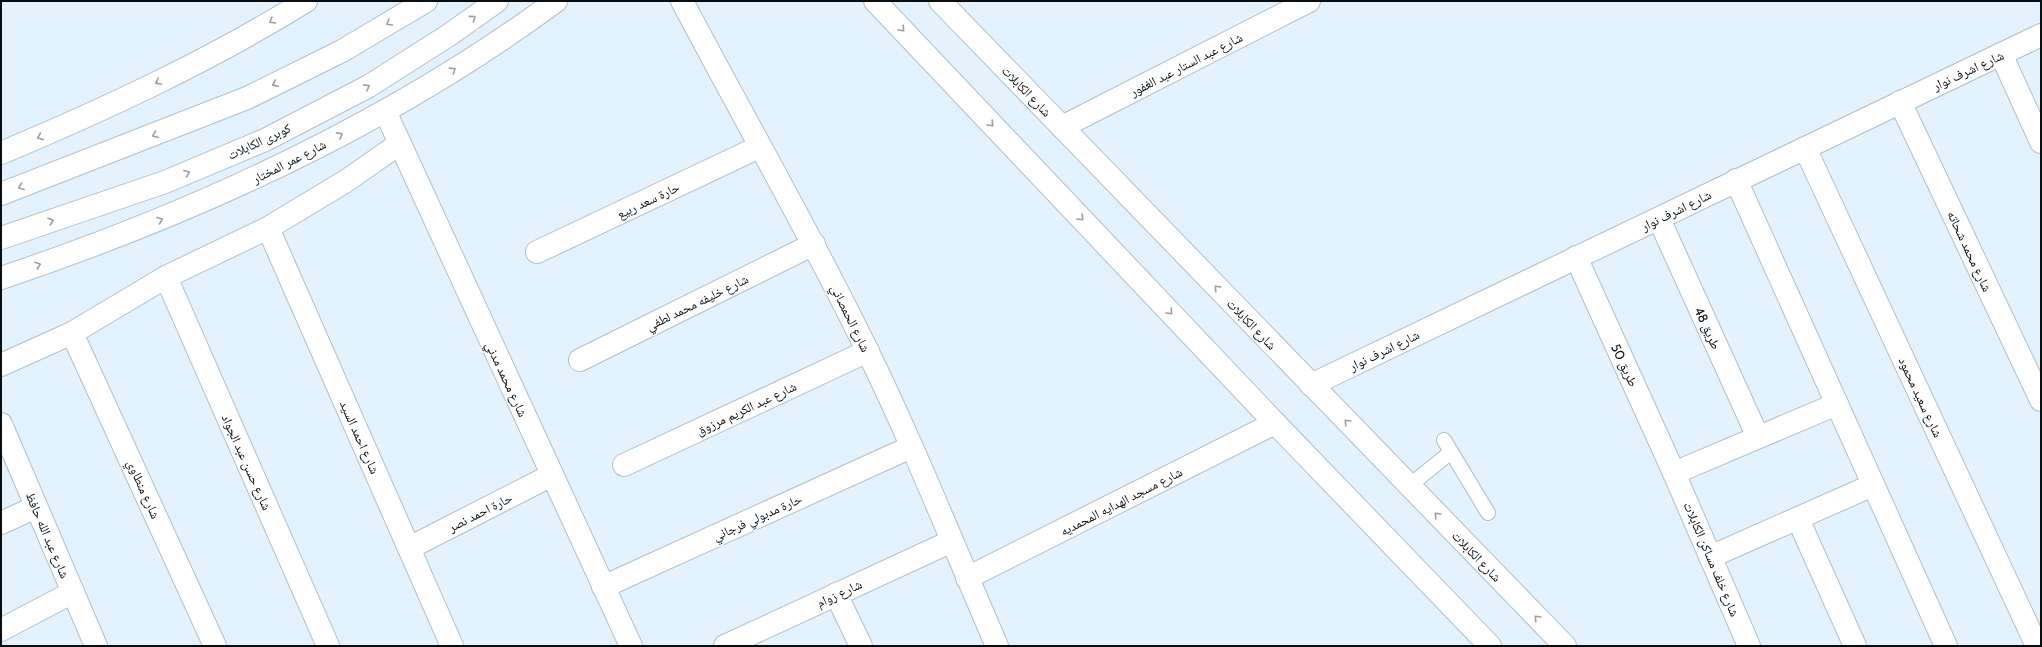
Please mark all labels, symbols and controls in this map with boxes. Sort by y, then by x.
one-way arrow [269,16,276,23]
one-way arrow [468,16,475,23]
one-way arrow [386,19,393,26]
one-way arrow [897,24,905,32]
street label: شارع عبد الستار عبد الغفور [1126,29,1246,102]
street label: شارع اشرف نوار [1929,47,2007,96]
street label: شارع الكابلات [997,62,1055,121]
one-way arrow [449,67,456,75]
one-way arrow [155,78,162,85]
one-way arrow [271,80,279,87]
one-way arrow [363,84,370,91]
street label: كوبرى الكابلات [225,119,294,164]
one-way arrow [986,119,994,127]
one-way arrow [152,130,160,138]
one-way arrow [36,132,43,140]
one-way arrow [336,132,344,139]
street label: شارع عمر المختار [249,136,329,189]
one-way arrow [183,170,190,178]
street label: حارة سعد ربيع [614,179,683,223]
one-way arrow [17,182,24,190]
street label: شارع اشرف نوار [1637,186,1715,236]
street label: شارع محمد شحاته [1942,208,1996,295]
one-way arrow [1076,213,1083,221]
one-way arrow [48,217,55,226]
one-way arrow [156,217,163,225]
one-way arrow [34,262,41,270]
street label: شارع خليفه محمد لطفي [643,270,752,337]
street label: شارع الحمصاني [825,281,874,356]
one-way arrow [1214,285,1222,293]
street label: شارع الكابلات [1222,295,1280,354]
street label: طريق 48 [1690,304,1725,352]
one-way arrow [1165,308,1172,315]
street label: شارع اشرف نوار [1345,326,1423,376]
street label: شارع محمد مدني [480,339,531,421]
street label: طريق 50 [1607,341,1642,389]
street label: شارع سعيد محمود [1894,354,1947,441]
street label: شارع عبد الكريم مرزوق [693,378,800,440]
street label: شارع احمد السيد [335,398,383,477]
street label: شارع حسن عبد الجواد [217,411,275,513]
one-way arrow [1344,419,1351,427]
street label: شارع منطاوي [121,457,164,522]
street label: شارع مسجد الهدايه المحمديه [1057,463,1186,541]
street label: حارة احمد نصر [444,489,515,536]
street label: شارع عبد الله حافظ [21,490,73,581]
street label: حارة مدبولي فرجاني [710,490,805,547]
street label: شارع خلف مساكن الكابلات [1679,499,1743,620]
one-way arrow [1434,512,1442,520]
street label: شارع الكابلات [1447,527,1505,586]
street label: شارع زوام [814,576,865,612]
one-way arrow [1535,615,1542,623]

